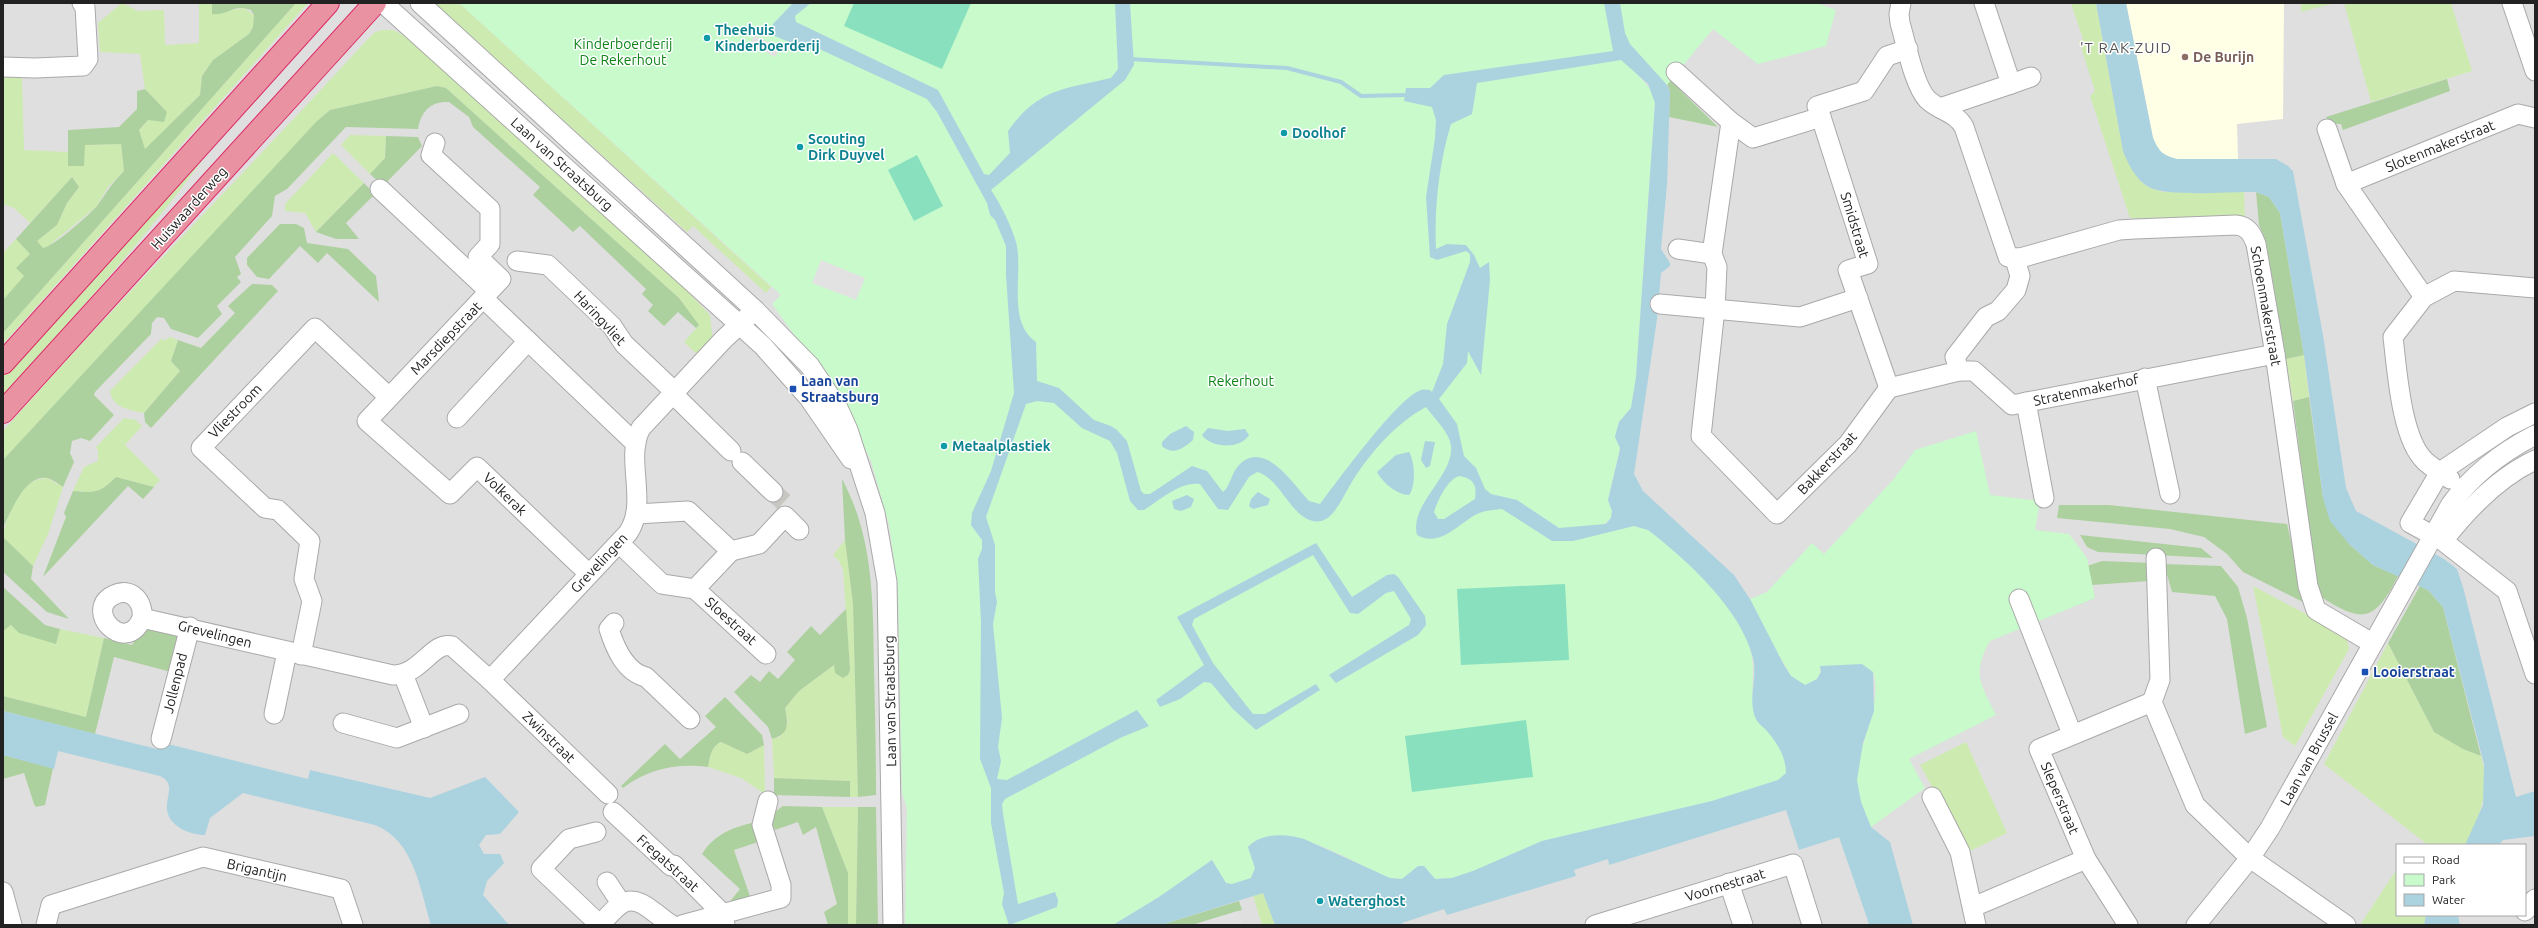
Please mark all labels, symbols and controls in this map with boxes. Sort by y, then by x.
place label: Theehuis Kinderboerderij [715,22,820,54]
marker: Theehuis Kinderboerderij [702,33,712,43]
park label: Kinderboerderij De Rekerhout [574,36,672,68]
district label: 'T RAK-ZUID [2080,39,2172,56]
place label: De Burijn [2193,49,2254,65]
marker: De Burijn [2180,52,2190,62]
street label: Laan van Straatsburg [508,114,616,214]
street label: Slotenmakerstraat [2383,117,2497,175]
place label: Doolhof [1292,125,1346,141]
marker: Doolhof [1279,128,1289,138]
place label: Scouting Dirk Duyvel [808,131,885,163]
marker: Scouting Dirk Duyvel [795,142,805,152]
street label: Huiswaarderweg [148,163,230,253]
street label: Smidstraat [1837,190,1873,260]
street label: Schoenmakerstraat [2248,245,2285,368]
street label: Haringvliet [571,287,630,349]
street label: Marsdiepstraat [407,298,485,378]
street label: Stratenmakerhof [2032,371,2141,409]
place label: Laan van Straatsburg [801,373,879,405]
park label: Rekerhout [1208,373,1274,389]
street label: Vliestroom [205,381,265,441]
marker: Laan van Straatsburg [788,384,798,394]
street label: Bakkerstraat [1794,428,1860,498]
place label: Metaalplastiek [952,438,1051,454]
marker: Metaalplastiek [939,441,949,451]
street label: Volkerak [480,469,530,519]
street label: Grevelingen [567,530,631,596]
street label: Sloestraat [702,594,760,649]
street label: Grevelingen [176,617,254,651]
street label: Laan van Straatsburg [881,635,899,767]
street label: Jollenpad [160,651,190,715]
place label: Looierstraat [2373,664,2455,680]
marker: Looierstraat [2360,667,2370,677]
street label: Zwinstraat [519,708,579,766]
street label: Laan van Brussel [2277,709,2341,808]
street label: Sleperstraat [2038,760,2083,837]
street label: Fregatstraat [634,831,703,895]
legend [2396,844,2526,916]
text: Road [2432,853,2460,866]
street label: Brigantijn [225,855,289,885]
street label: Voornestraat [1683,865,1767,905]
text: Park [2432,873,2456,886]
place label: Waterghost [1328,893,1405,909]
text: Water [2432,893,2465,906]
marker: Waterghost [1315,896,1325,906]

